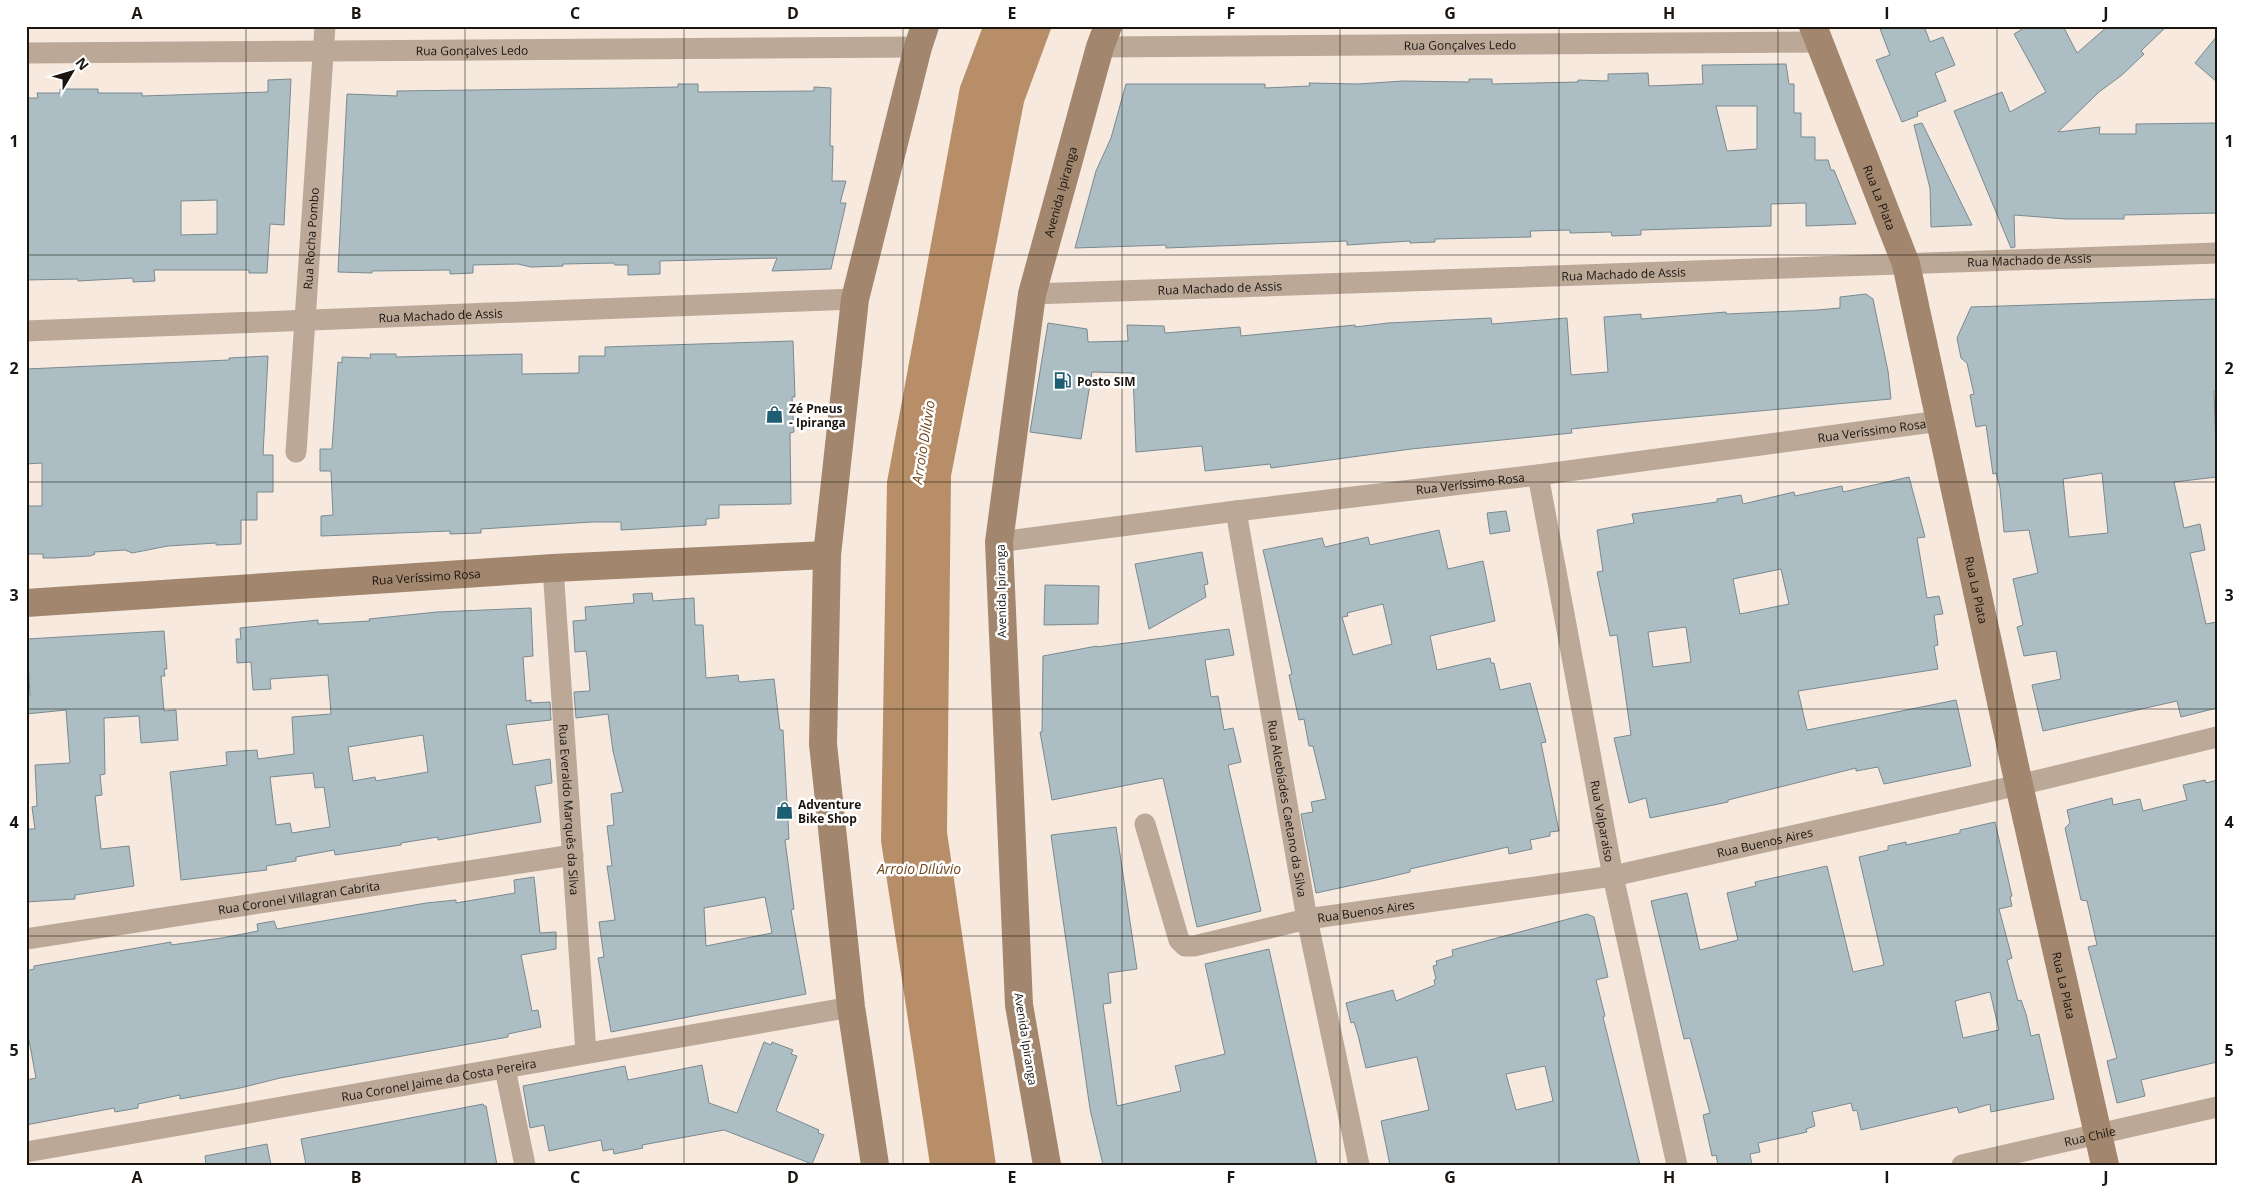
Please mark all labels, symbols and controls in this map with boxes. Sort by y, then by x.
text: A [131,2,143,24]
text: B [351,2,361,24]
text: C [570,2,580,24]
text: D [787,2,799,24]
text: E [1008,2,1017,24]
text: F [1227,2,1235,24]
text: G [1444,2,1456,24]
text: H [1663,2,1675,24]
text: I [1884,2,1890,24]
text: J [2101,2,2109,24]
street label: Rua Gonçalves Ledo [1404,36,1516,53]
street label: Rua Gonçalves Ledo [416,41,528,59]
north arrow [48,48,98,98]
text: N [72,53,94,74]
text: 1 [9,130,19,152]
text: 1 [2224,130,2234,152]
street label: Avenida Ipiranga [1039,144,1081,239]
street label: Rua La Plata [1860,162,1900,232]
street label: Rua Rocha Pombo [299,187,322,290]
street label: Rua Machado de Assis [1967,249,2092,270]
street label: Rua Machado de Assis [1561,263,1686,284]
street label: Rua Machado de Assis [1157,277,1283,298]
street label: Rua Machado de Assis [378,304,504,326]
text: 2 [9,357,19,379]
text: 2 [2224,357,2234,379]
fuel station icon: Posto SIM [1053,371,1073,391]
place label: Posto SIM [1077,373,1136,390]
water label: Arroio Dilúvio [907,399,939,486]
place label: Zé Pneus - Ipiranga [789,400,846,431]
shop icon: Zé Pneus - Ipiranga [765,405,785,425]
street label: Rua Veríssimo Rosa [1817,414,1927,446]
street label: Rua Veríssimo Rosa [1415,468,1526,498]
street label: Avenida Ipiranga [992,544,1010,638]
street label: Rua La Plata [1961,555,1992,625]
street label: Rua Veríssimo Rosa [371,564,481,589]
text: 3 [9,584,19,606]
text: 3 [2224,584,2234,606]
street label: Rua Alcebíades Caetano da Silva [1264,719,1312,899]
street label: Rua Everaldo Marquês da Silva [555,723,584,896]
street label: Rua Valparaíso [1587,779,1619,863]
place label: Adventure Bike Shop [798,796,861,827]
shop icon: Adventure Bike Shop [774,801,794,821]
text: 4 [9,811,19,833]
text: 4 [2224,811,2234,833]
street label: Rua Buenos Aires [1715,823,1815,861]
water label: Arroio Dilúvio [876,859,961,878]
street label: Rua Coronel Villagran Cabrita [217,876,381,918]
street label: Rua Buenos Aires [1316,895,1416,926]
street label: Rua La Plata [2048,950,2080,1021]
street label: Avenida Ipiranga [1010,991,1042,1087]
text: 5 [9,1039,19,1061]
text: 5 [2224,1039,2234,1061]
street label: Rua Coronel Jaime da Costa Pereira [340,1054,537,1105]
street label: Rua Chile [2062,1122,2117,1150]
text: A [131,1166,143,1188]
text: B [351,1166,361,1188]
text: C [570,1166,580,1188]
text: D [787,1166,799,1188]
text: E [1008,1166,1017,1188]
text: F [1227,1166,1235,1188]
text: G [1444,1166,1456,1188]
text: H [1663,1166,1675,1188]
text: I [1884,1166,1890,1188]
text: J [2101,1166,2109,1188]

